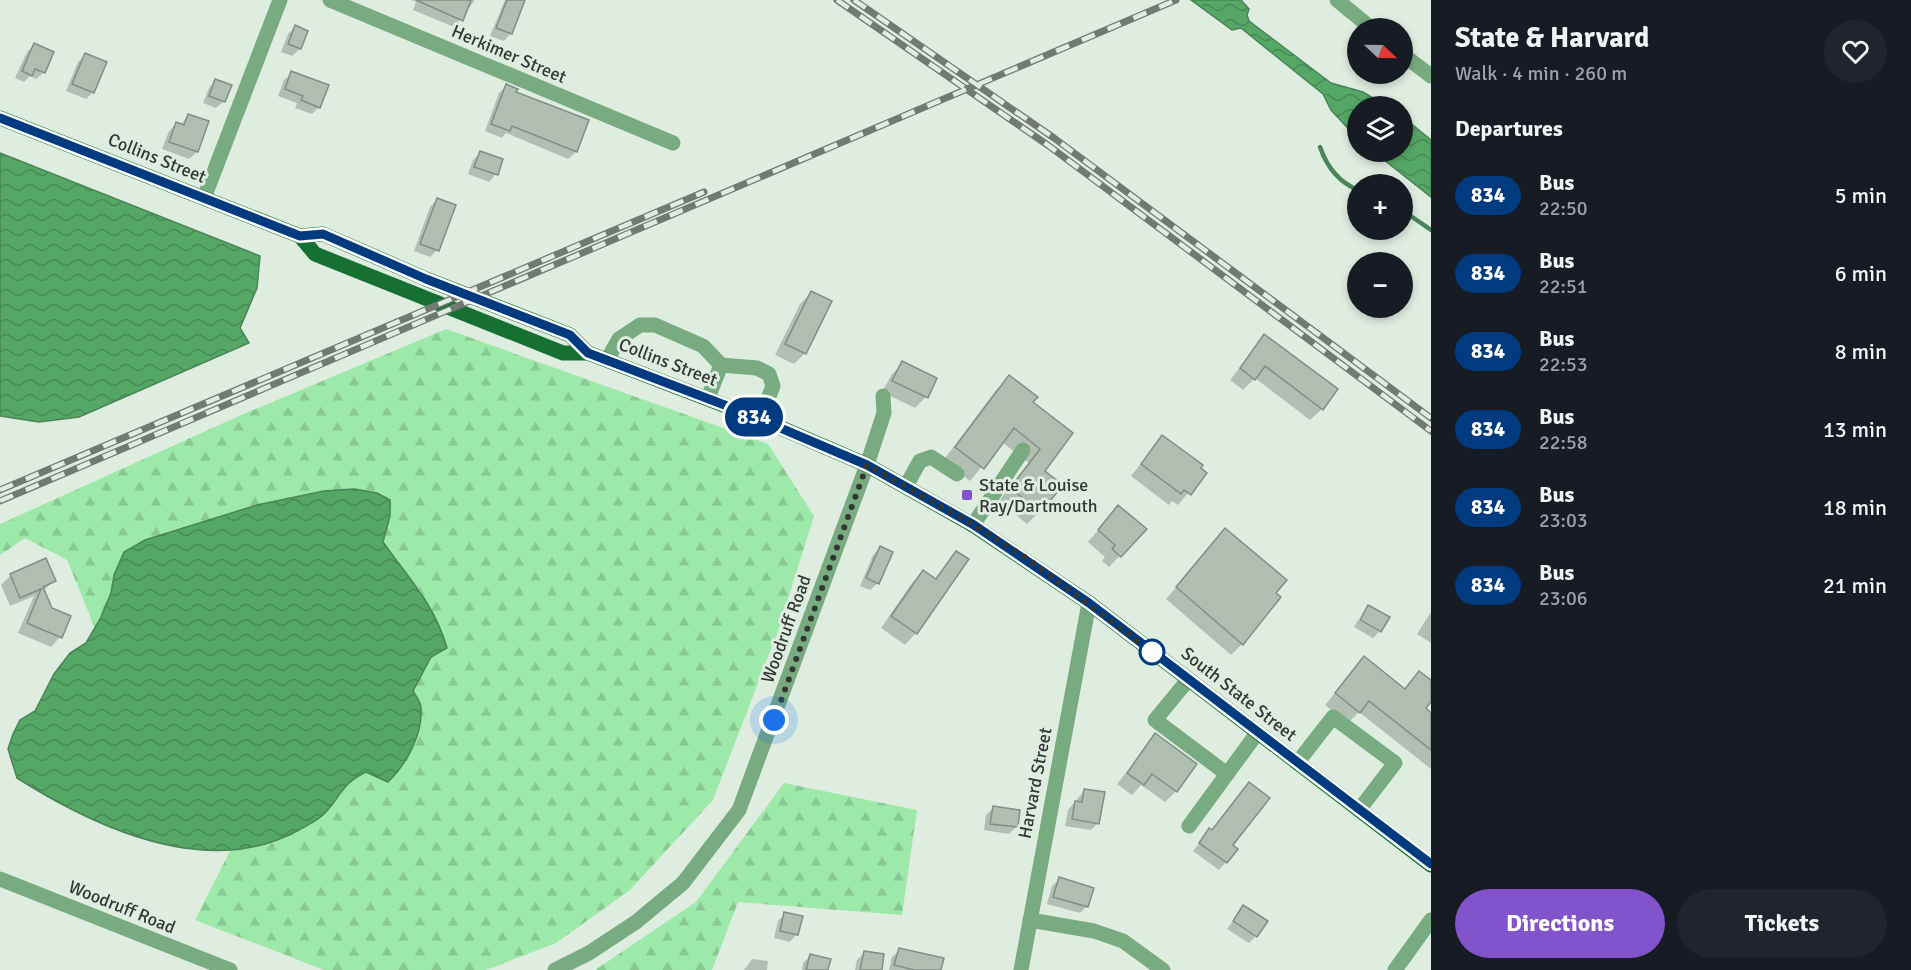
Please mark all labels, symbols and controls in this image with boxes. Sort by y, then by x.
north arrow [1347,18,1413,84]
map controls [1347,18,1413,318]
street label: Herkimer Street [448,20,570,88]
button: heart [1824,20,1887,83]
text: State & Harvard [1455,21,1649,55]
text: Walk · 4 min · 260 m [1455,61,1627,86]
button: layers [1347,96,1413,162]
text: Departures [1455,115,1563,142]
street label: Collins Street [105,128,209,188]
text: Bus [1539,169,1574,196]
button: + [1347,174,1413,240]
text: 834 [1471,182,1505,208]
text: 5 min [1835,182,1887,209]
text: 22:50 [1539,196,1588,221]
text: Bus [1539,247,1574,274]
button: − [1347,252,1413,318]
text: 834 [1471,260,1505,286]
text: 6 min [1835,260,1887,287]
text: 22:51 [1539,274,1588,299]
text: Bus [1539,325,1574,352]
street label: Collins Street [616,333,720,391]
text: 834 [1471,338,1505,364]
text: 8 min [1835,338,1887,365]
text: 22:53 [1539,352,1588,377]
line badge: 834 [720,398,789,436]
text: Bus [1539,403,1574,430]
text: 834 [737,404,771,430]
text: 834 [1471,416,1505,442]
text: 13 min [1823,416,1887,443]
text: 22:58 [1539,430,1588,455]
place label: State & Louise Ray/Dartmouth [979,474,1098,517]
text: Bus [1539,481,1574,508]
marker: State & Louise Ray/Dartmouth [960,488,974,502]
text: 834 [1471,494,1505,520]
text: 18 min [1823,494,1887,521]
text: 23:03 [1539,508,1588,533]
text: Bus [1539,559,1574,586]
street label: Woodruff Road [756,572,816,686]
text: 834 [1471,572,1505,598]
text: 21 min [1823,572,1887,599]
text: 23:06 [1539,586,1588,611]
unlabelled marker [1139,639,1165,665]
street label: South State Street [1177,642,1301,746]
your location [759,705,789,735]
street label: Harvard Street [1013,726,1057,840]
street label: Woodruff Road [65,876,179,938]
button: Directions [1455,889,1665,958]
button: Tickets [1677,889,1887,958]

